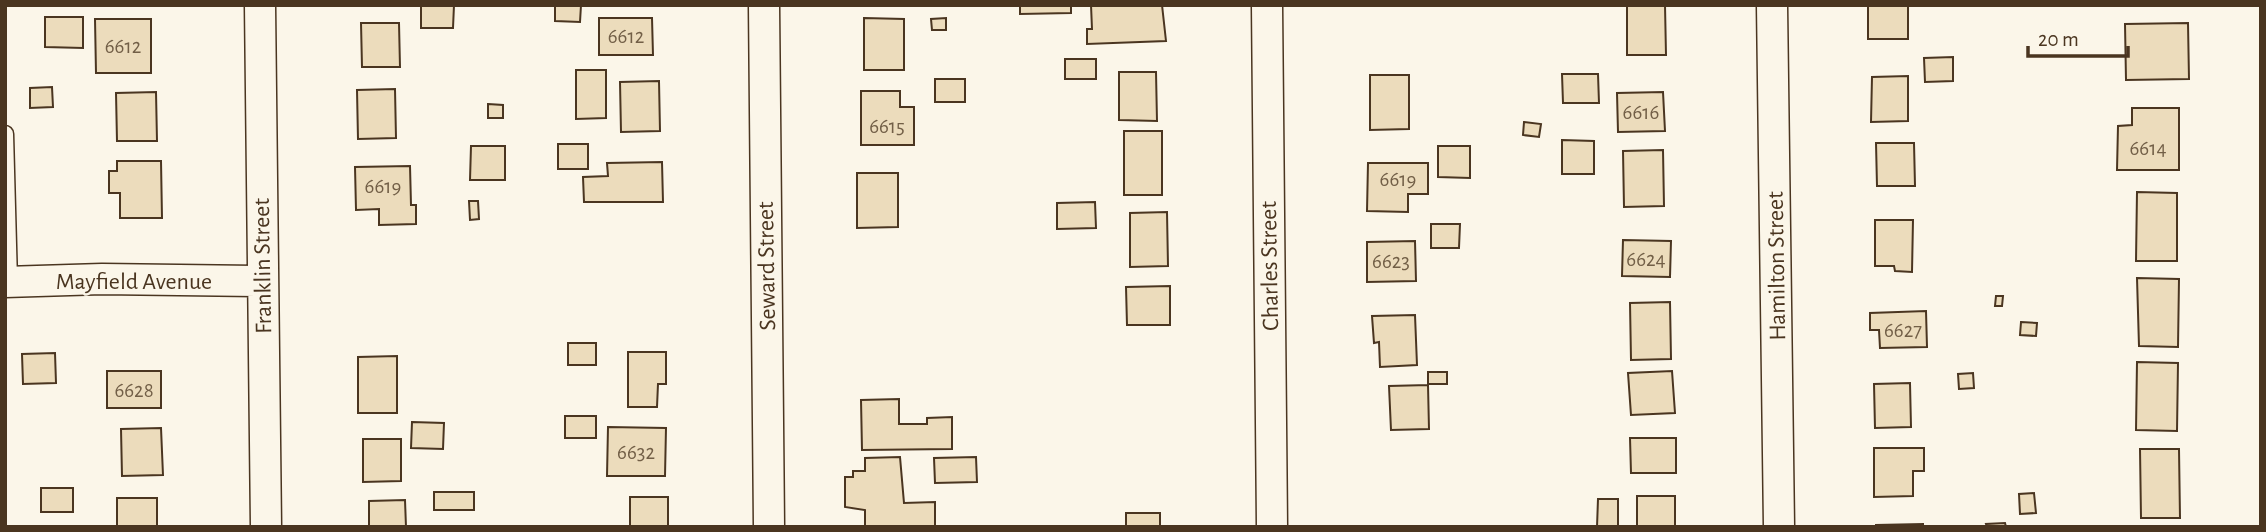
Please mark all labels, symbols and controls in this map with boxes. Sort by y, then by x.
scale bar [2028,14,2128,58]
house number: 6612 [608,26,644,47]
text: 20 m [2038,29,2079,50]
house number: 6612 [105,36,141,57]
house number: 6616 [1623,102,1659,123]
house number: 6615 [869,116,905,137]
house number: 6614 [2129,138,2167,159]
house number: 6619 [1380,169,1416,190]
house number: 6619 [365,176,401,197]
street label: Hamilton Street [1764,191,1790,341]
street label: Franklin Street [250,198,276,334]
street label: Charles Street [1257,200,1283,331]
street label: Seward Street [754,201,780,331]
house number: 6624 [1626,249,1666,270]
house number: 6623 [1372,251,1410,272]
street label: Mayfield Avenue [56,270,212,294]
house number: 6627 [1884,320,1922,341]
house number: 6628 [114,380,154,401]
house number: 6632 [617,442,655,463]

